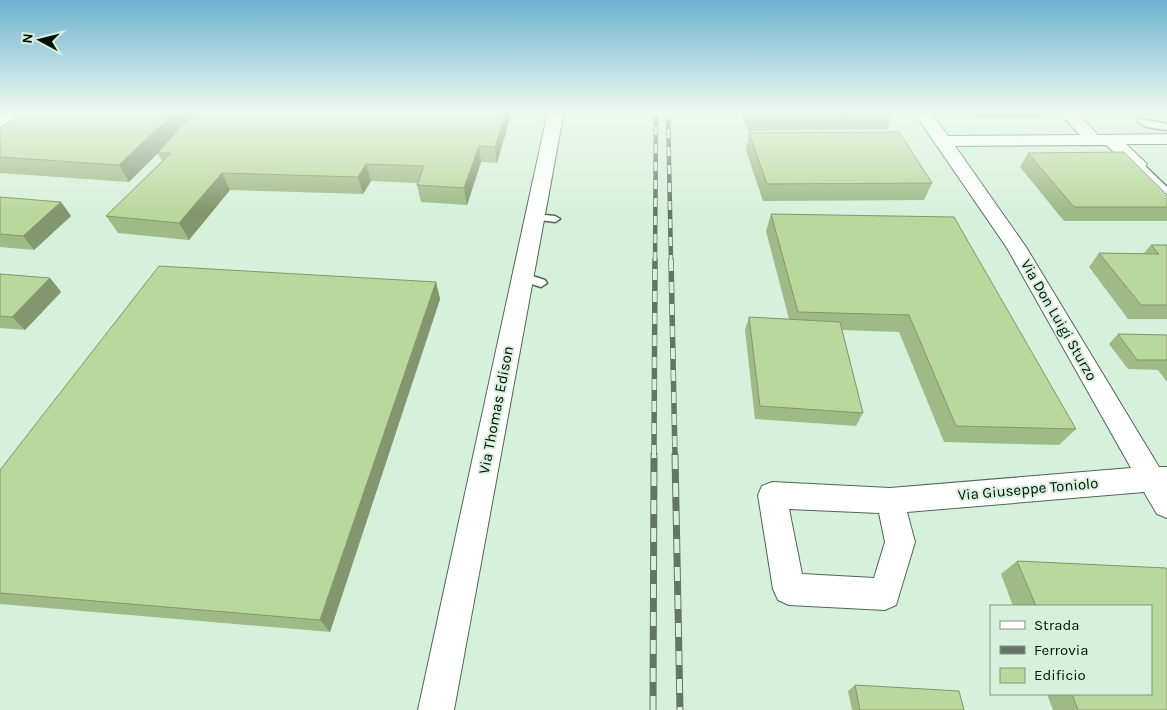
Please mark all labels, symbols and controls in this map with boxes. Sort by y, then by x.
north arrow [15,15,65,65]
text: N [19,32,37,44]
street label: Via Don Luigi Sturzo [1017,256,1101,384]
street label: Via Thomas Edison [475,344,517,476]
street label: Via Giuseppe Toniolo [957,474,1099,504]
legend [990,605,1152,695]
text: Strada [1034,616,1080,634]
text: Ferrovia [1034,641,1088,659]
text: Edificio [1034,666,1086,684]

